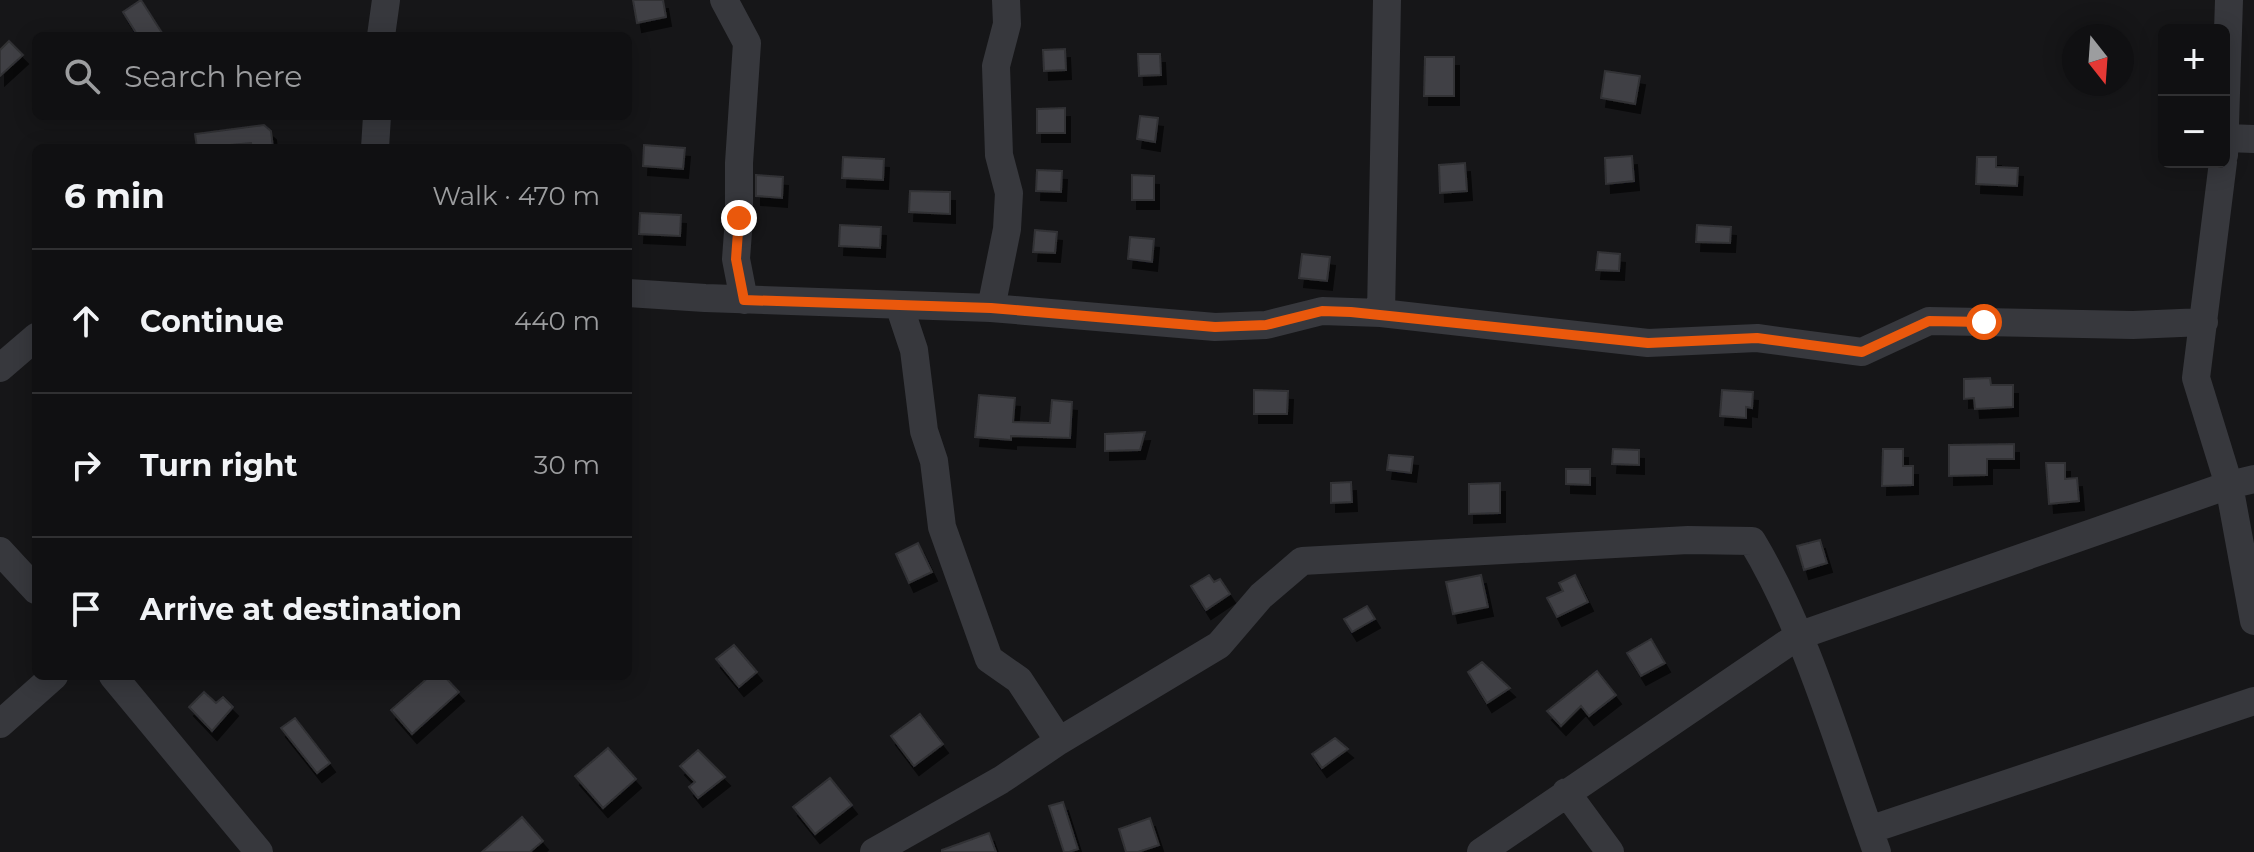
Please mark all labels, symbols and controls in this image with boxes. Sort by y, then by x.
north arrow [2062,24,2134,96]
map controls [2158,24,2230,168]
button: + [2158,24,2230,96]
search box [32,32,632,120]
icon: search [60,54,104,98]
text: Search here [124,58,302,95]
button: − [2158,96,2230,168]
text: 6 min [64,175,165,217]
text: Walk · 470 m [432,180,600,212]
route end [721,200,757,236]
icon: ahead [64,299,108,343]
text: Continue [140,303,284,340]
route start [1966,304,2002,340]
text: 440 m [514,305,600,337]
icon: right [64,443,108,487]
text: Turn right [140,447,297,484]
text: 30 m [534,449,600,481]
icon: arrive [64,587,108,631]
text: Arrive at destination [140,591,462,628]

